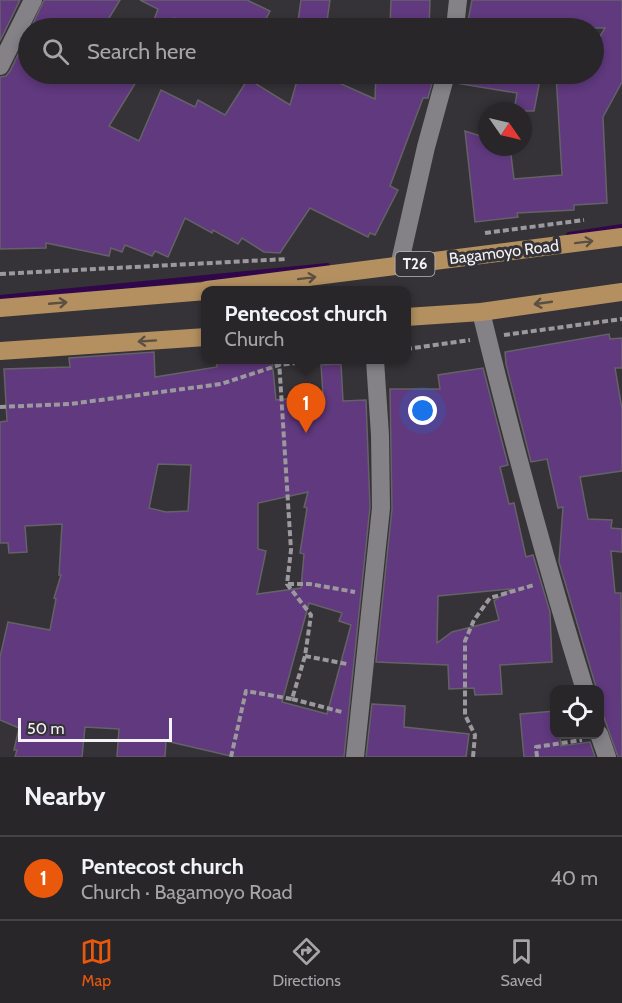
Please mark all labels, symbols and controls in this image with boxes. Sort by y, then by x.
search box [18,18,604,84]
icon: search [39,35,72,68]
text: Search here [87,38,196,65]
north arrow [478,102,532,156]
street label: Bagamoyo Road [448,236,560,268]
one-way arrow [573,236,593,247]
road number: T26 [396,252,434,276]
one-way arrow [297,272,317,283]
popup [201,286,411,364]
one-way arrow [48,297,68,308]
one-way arrow [534,297,554,308]
text: Pentecost church [225,300,387,327]
text: Church [225,327,284,351]
one-way arrow [138,336,158,347]
pin: 1 [286,384,326,433]
your location [408,396,437,425]
map controls [550,685,604,739]
button: locate [550,685,604,739]
scale bar [18,715,172,742]
text: 50 m [27,719,64,738]
text: Nearby [24,780,105,812]
text: Pentecost church [81,853,244,880]
text: 1 [40,866,47,890]
text: 40 m [550,866,598,890]
text: Church · Bagamoyo Road [81,880,293,904]
tab: Map [80,935,113,990]
tab: Directions [273,935,341,990]
tab: Saved [501,935,542,990]

